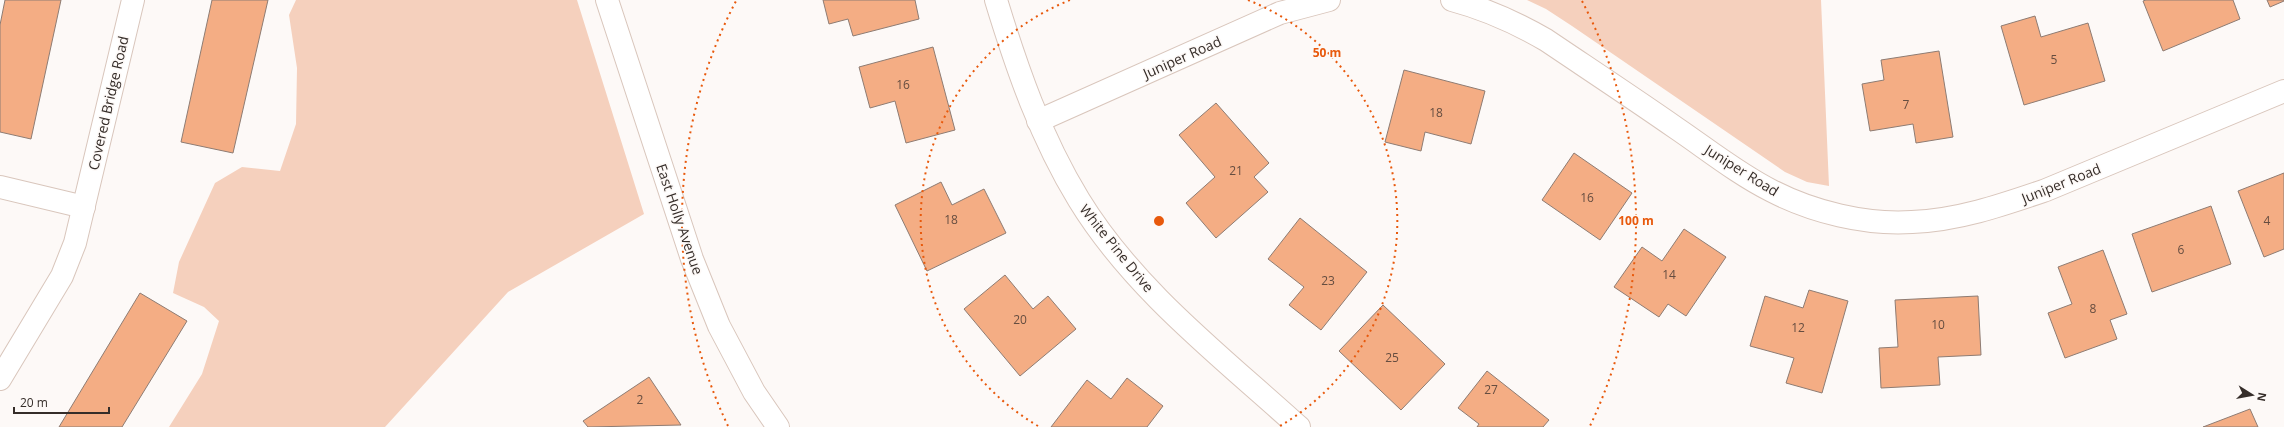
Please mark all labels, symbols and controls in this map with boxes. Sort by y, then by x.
street label: Juniper Road [1138,31,1224,84]
street label: Covered Bridge Road [83,34,133,172]
text: 50 m [1313,44,1341,61]
house number: 5 [2051,51,2058,68]
house number: 16 [896,76,910,93]
house number: 7 [1903,96,1910,113]
house number: 18 [1429,104,1443,121]
street label: Juniper Road [1700,139,1783,200]
street label: Juniper Road [2017,159,2103,208]
street label: East Holly Avenue [652,161,708,277]
house number: 21 [1229,162,1243,179]
house number: 16 [1580,189,1594,206]
street label: White Pine Drive [1076,200,1158,296]
house number: 18 [944,211,958,228]
text: 100 m [1618,212,1654,229]
house number: 4 [2264,212,2271,229]
centre of rings [1152,214,1166,228]
house number: 6 [2178,241,2185,258]
house number: 14 [1662,266,1676,283]
house number: 23 [1321,272,1335,289]
house number: 8 [2090,300,2097,317]
house number: 20 [1013,311,1027,328]
house number: 10 [1931,316,1945,333]
house number: 12 [1791,319,1805,336]
house number: 25 [1385,349,1399,366]
north arrow [2232,375,2272,415]
house number: 27 [1484,381,1498,398]
scale bar [14,389,109,415]
house number: 2 [637,391,644,408]
text: N [2254,391,2271,403]
text: 20 m [20,394,48,411]

